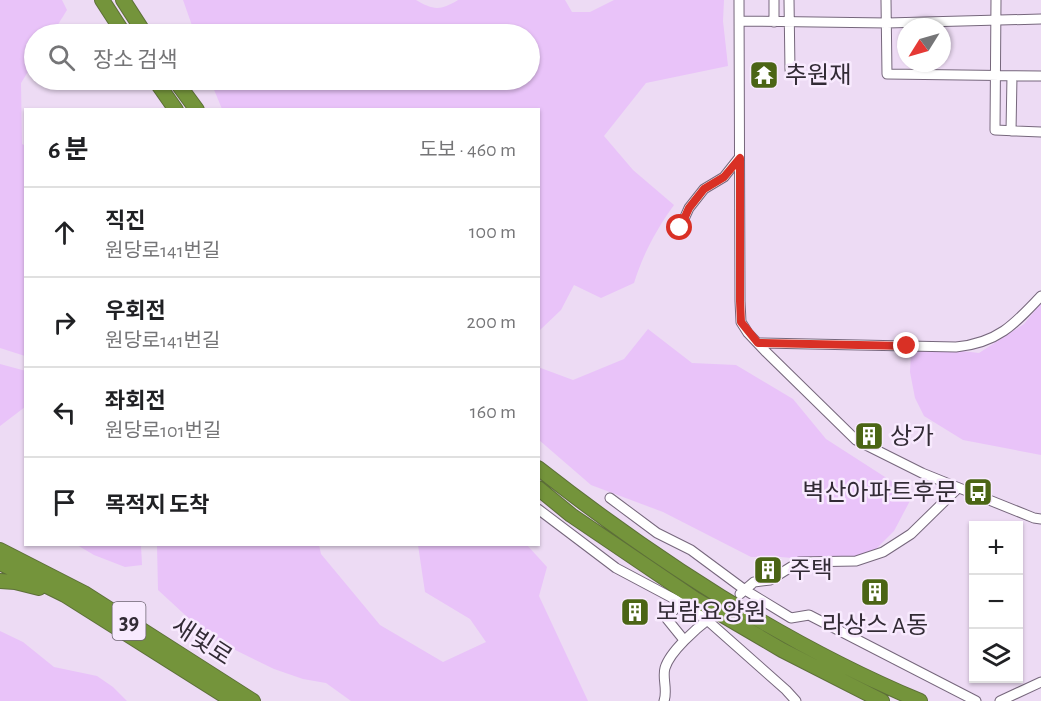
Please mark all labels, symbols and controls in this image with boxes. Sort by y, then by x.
north arrow [897,18,951,72]
search box [24,24,540,90]
icon: search [45,41,78,74]
text: 장소 검색 [93,49,178,71]
temple icon: 추원재 [748,59,780,91]
place label: 추원재 [785,63,851,88]
text: 6 분 [48,137,88,163]
text: 도보 · 460 m [419,140,516,160]
text: 직진 [105,210,145,232]
route start [666,214,692,240]
icon: ahead [48,216,81,249]
text: 100 m [469,222,516,242]
text: 원당로141번길 [105,241,220,261]
text: 우회전 [105,300,166,322]
icon: right [48,306,81,339]
text: 200 m [466,312,516,332]
text: 원당로141번길 [105,331,220,351]
route end [893,332,919,358]
text: 좌회전 [105,390,166,412]
icon: left [48,396,81,429]
text: 160 m [470,402,516,422]
building icon: 상가 [853,420,885,452]
text: 원당로101번길 [105,421,221,441]
place label: 상가 [890,424,934,449]
bus stop icon: 벽산아파트후문 [962,476,994,508]
place label: 벽산아파트후문 [802,480,957,505]
icon: arrive [48,486,81,519]
text: 목적지 도착 [105,494,210,516]
map controls [969,521,1023,683]
button: + [969,521,1023,575]
building icon: 주택 [752,554,784,586]
place label: 주택 [789,558,833,583]
button: − [969,575,1023,629]
building icon: 라상스 A동 [859,576,891,608]
building icon: 보람요양원 [619,596,651,628]
place label: 보람요양원 [656,600,766,625]
road number: 39 [112,602,146,640]
street label: 새빛로 [167,613,236,670]
place label: 라상스 A동 [822,613,928,638]
button: layers [969,629,1023,683]

